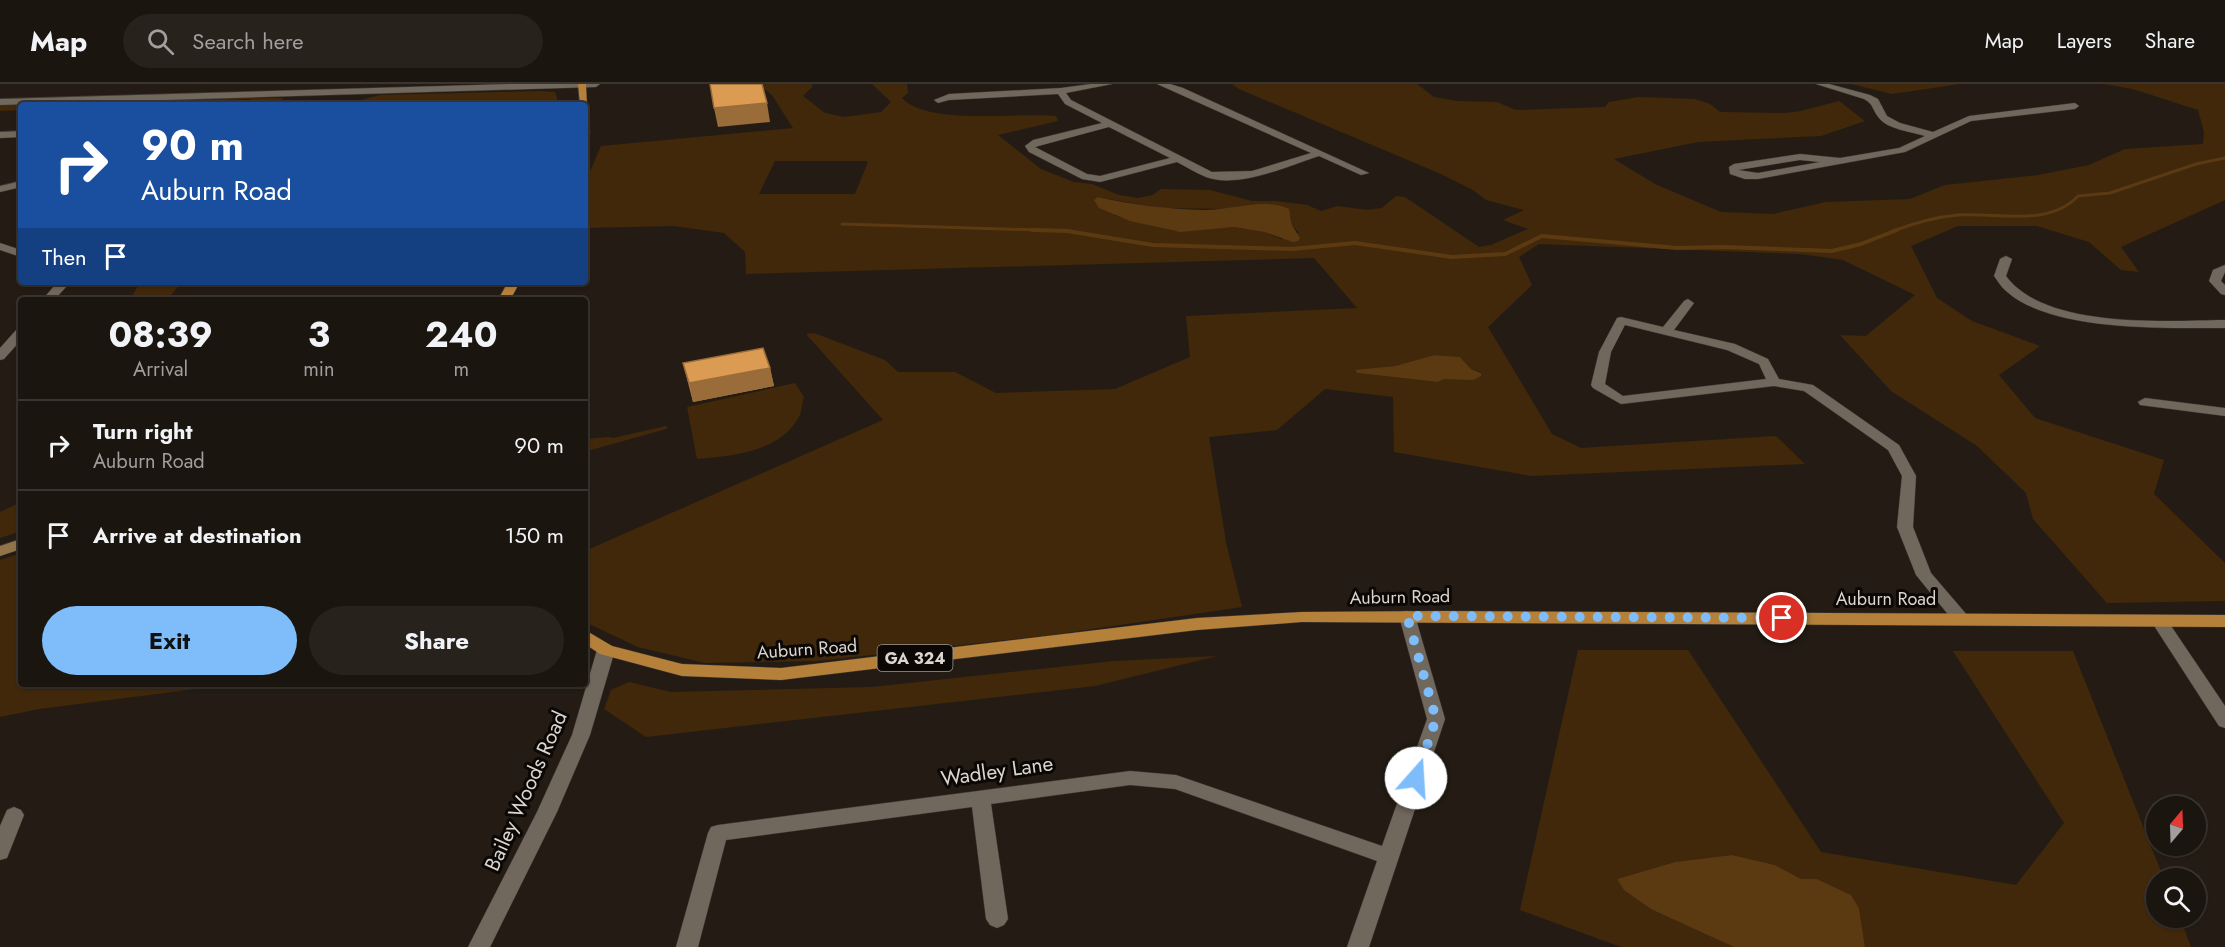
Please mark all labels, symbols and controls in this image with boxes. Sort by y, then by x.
search box [123,14,543,68]
text: Map [30,21,87,62]
icon: search [144,25,177,58]
text: Search here [192,25,304,57]
text: Map [1985,26,2024,56]
text: Layers [2057,26,2112,56]
text: Share [2145,26,2195,56]
text: 90 m [141,115,244,176]
icon: right [42,126,120,204]
text: Auburn Road [141,171,292,210]
icon: arrive [99,240,132,273]
text: Then [42,241,87,273]
text: 08:39 [108,308,213,360]
text: 3 [308,308,330,360]
text: 240 [425,308,498,360]
text: Arrival [133,355,188,384]
text: min [303,355,335,384]
text: m [453,355,469,384]
text: Turn right [93,415,193,447]
icon: right [42,429,75,462]
text: 90 m [514,429,564,461]
text: Auburn Road [93,447,205,476]
icon: arrive [42,519,75,552]
text: Arrive at destination [93,519,302,551]
text: 150 m [505,519,564,551]
street label: Auburn Road [1350,583,1450,611]
street label: Auburn Road [1836,586,1936,612]
pin [1756,592,1807,643]
icon: arrive [1765,601,1798,634]
button: Exit [42,606,297,675]
button: Share [309,606,564,675]
street label: Auburn Road [756,633,858,665]
road number: GA 324 [878,645,952,671]
street label: Bailey Woods Road [477,706,575,876]
position arrow [1384,746,1448,810]
street label: Wadley Lane [939,748,1055,794]
north arrow [2146,796,2206,856]
map controls [2146,796,2206,928]
button: search [2146,868,2206,928]

